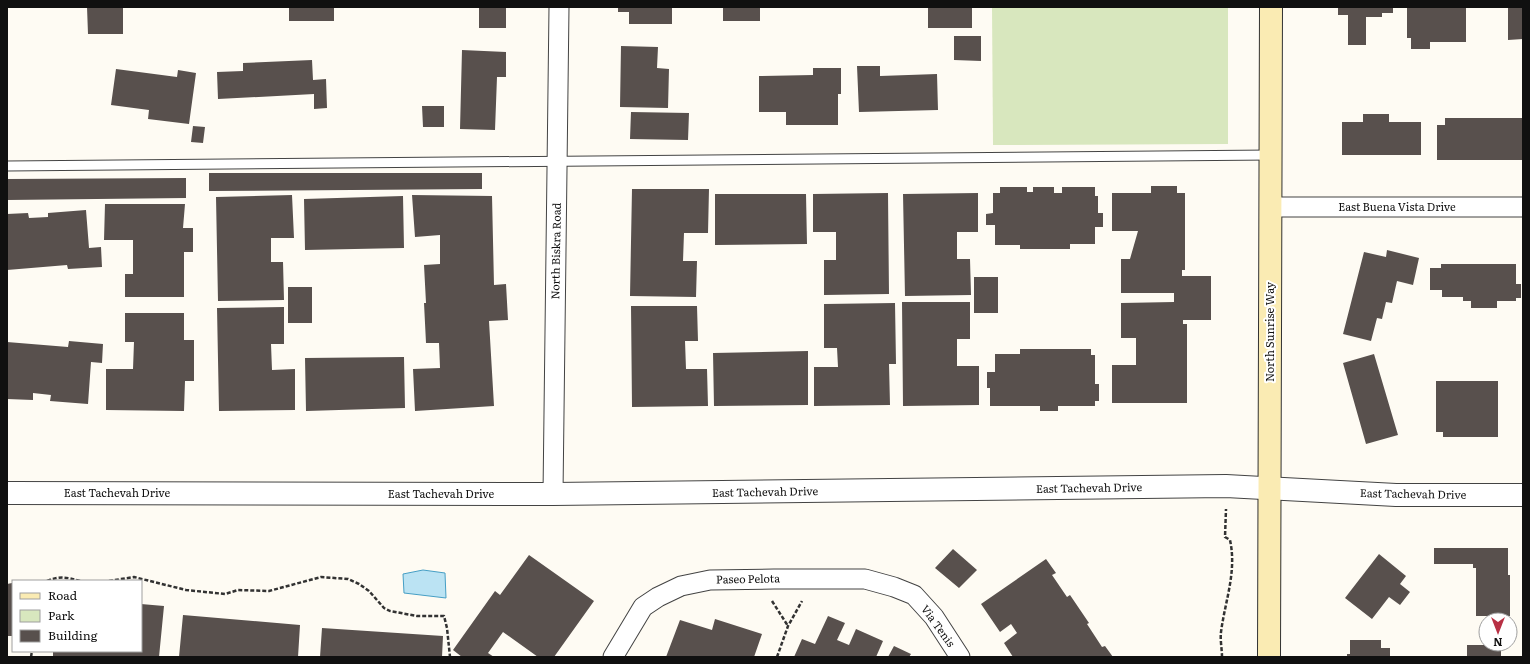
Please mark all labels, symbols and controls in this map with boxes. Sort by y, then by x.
street label: East Buena Vista Drive [1338,198,1456,214]
street label: North Biskra Road [546,202,564,299]
street label: North Sunrise Way [1261,281,1277,382]
street label: East Tachevah Drive [1036,478,1143,496]
street label: East Tachevah Drive [712,482,819,500]
street label: East Tachevah Drive [64,484,170,500]
street label: East Tachevah Drive [1360,484,1467,502]
street label: East Tachevah Drive [388,485,494,501]
street label: Paseo Pelota [716,569,780,587]
legend [12,580,142,652]
text: Road [48,586,78,604]
street label: Via Tenis [918,601,960,650]
text: Park [48,606,75,624]
north arrow [1478,612,1518,652]
text: Building [48,626,98,644]
text: N [1493,635,1503,651]

